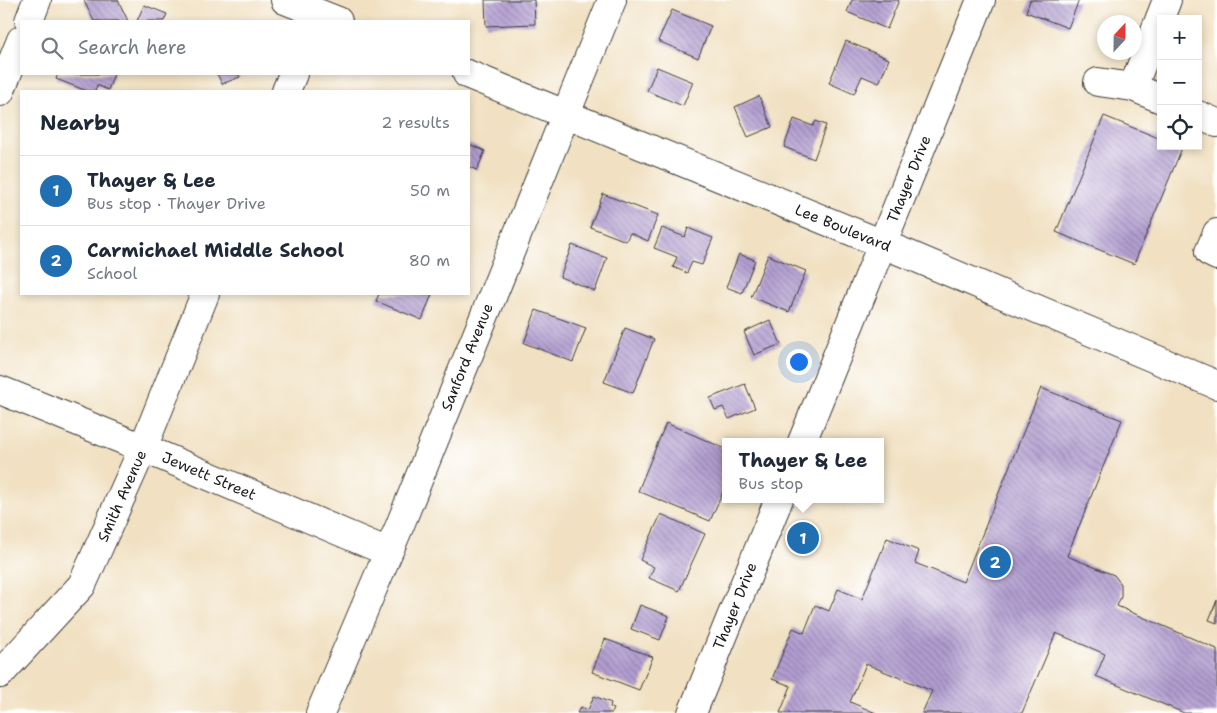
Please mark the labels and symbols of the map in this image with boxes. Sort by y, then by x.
north arrow [1097,15,1142,60]
street label: Thayer Drive [882,132,936,226]
street label: Lee Boulevard [792,200,894,257]
street label: Sanford Avenue [436,300,498,414]
your location [786,349,812,375]
street label: Smith Avenue [93,447,151,545]
street label: Jewett Street [159,447,259,505]
pin: 1 [787,519,819,557]
pin: 2 [979,543,1011,581]
street label: Thayer Drive [708,559,762,653]

